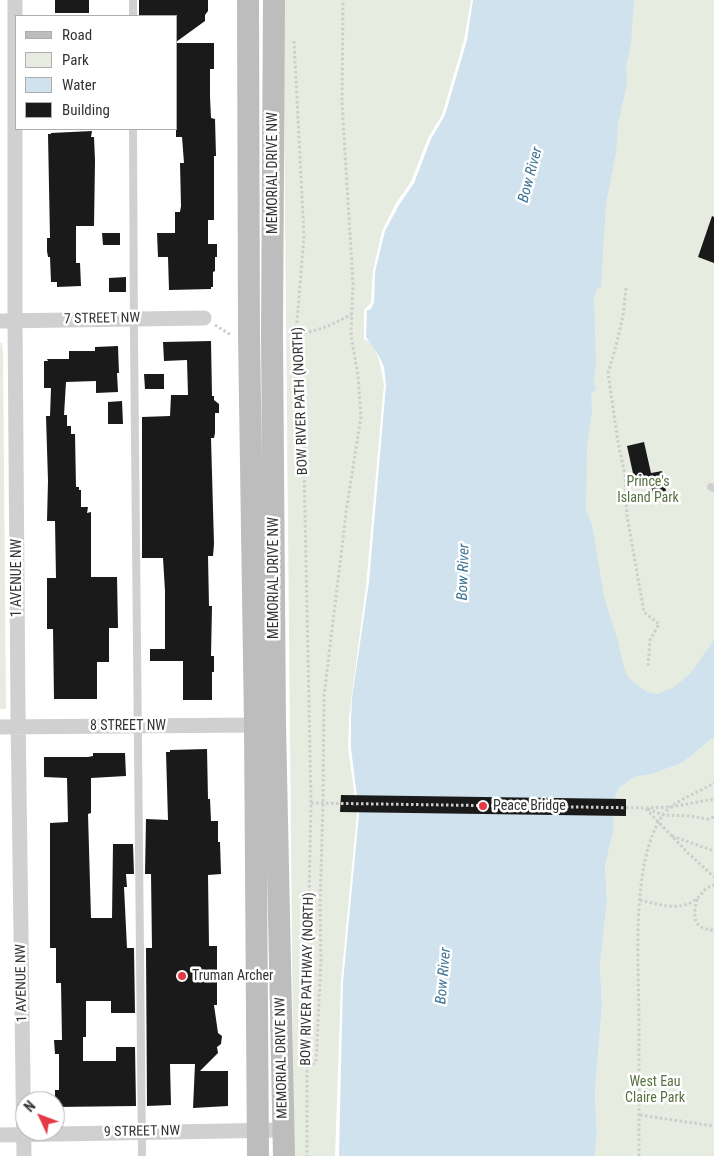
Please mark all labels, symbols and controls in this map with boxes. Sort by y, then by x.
legend [15,15,178,130]
text: Road [62,26,92,44]
text: Park [62,51,89,69]
text: Water [62,76,96,94]
text: Building [62,101,110,119]
street label: MEMORIAL DRIVE NW [265,112,281,234]
water label: Bow River [515,145,547,205]
street label: 7 STREET NW [64,310,140,328]
street label: BOW RIVER PATH (NORTH) [290,327,312,475]
park label: Prince's Island Park [617,474,679,507]
street label: MEMORIAL DRIVE NW [266,517,282,639]
street label: 1 AVENUE NW [9,539,25,617]
water label: Bow River [454,543,474,601]
street label: 8 STREET NW [90,718,166,734]
place label: Peace Bridge [493,798,566,814]
marker: Peace Bridge [477,800,489,812]
street label: BOW RIVER PATHWAY (NORTH) [298,892,318,1066]
street label: 1 AVENUE NW [13,944,31,1022]
water label: Bow River [433,947,455,1005]
place label: Truman Archer [192,968,273,984]
marker: Truman Archer [176,970,188,982]
street label: MEMORIAL DRIVE NW [273,997,291,1119]
park label: West Eau Claire Park [625,1074,685,1106]
north arrow [15,1091,65,1141]
text: N [21,1098,39,1115]
street label: 9 STREET NW [104,1123,180,1141]

